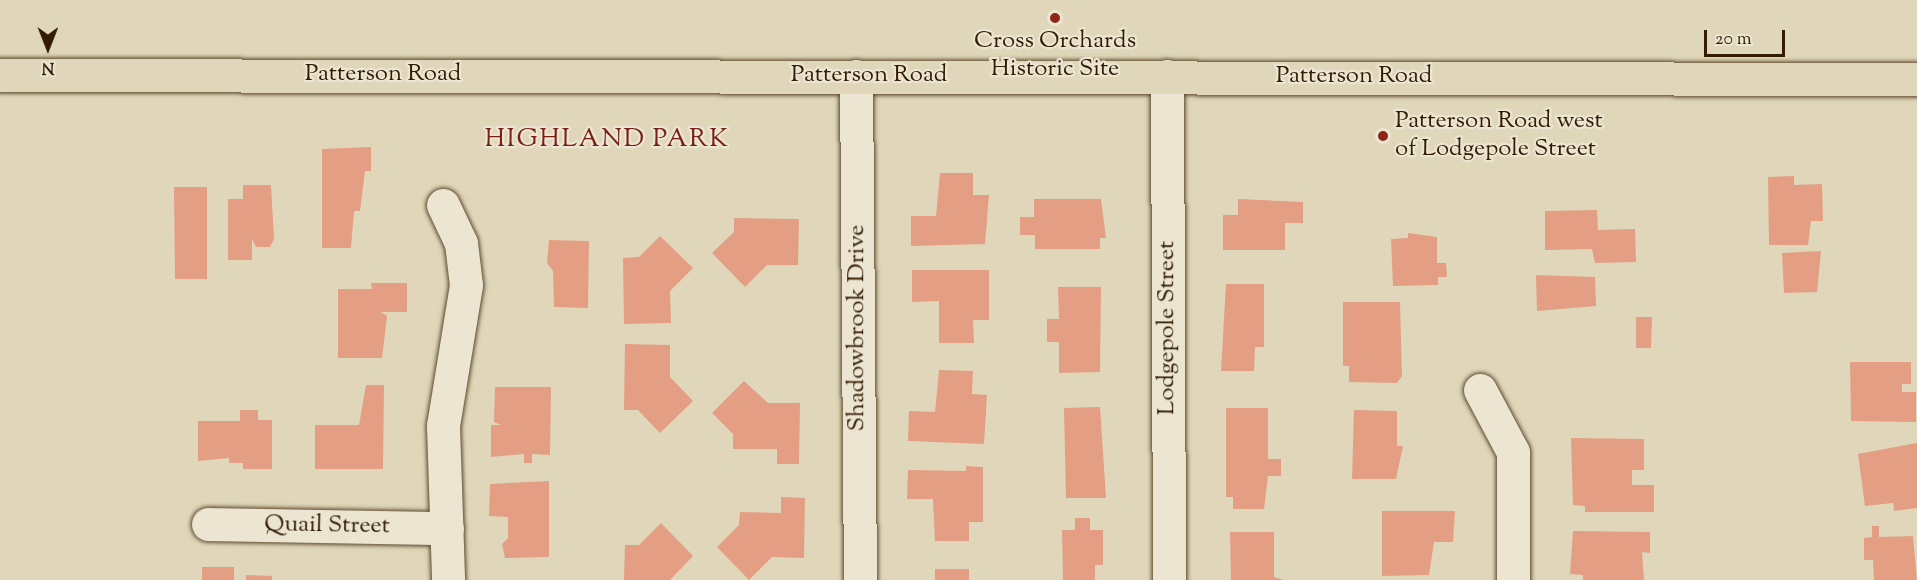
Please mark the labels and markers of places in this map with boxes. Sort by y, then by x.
marker: Cross Orchards Historic Site [1048,11,1062,25]
place label: Cross Orchards Historic Site [974,28,1136,84]
place label: Patterson Road west of Lodgepole Street [1395,108,1603,164]
marker: Patterson Road west of Lodgepole Street [1376,129,1390,143]

